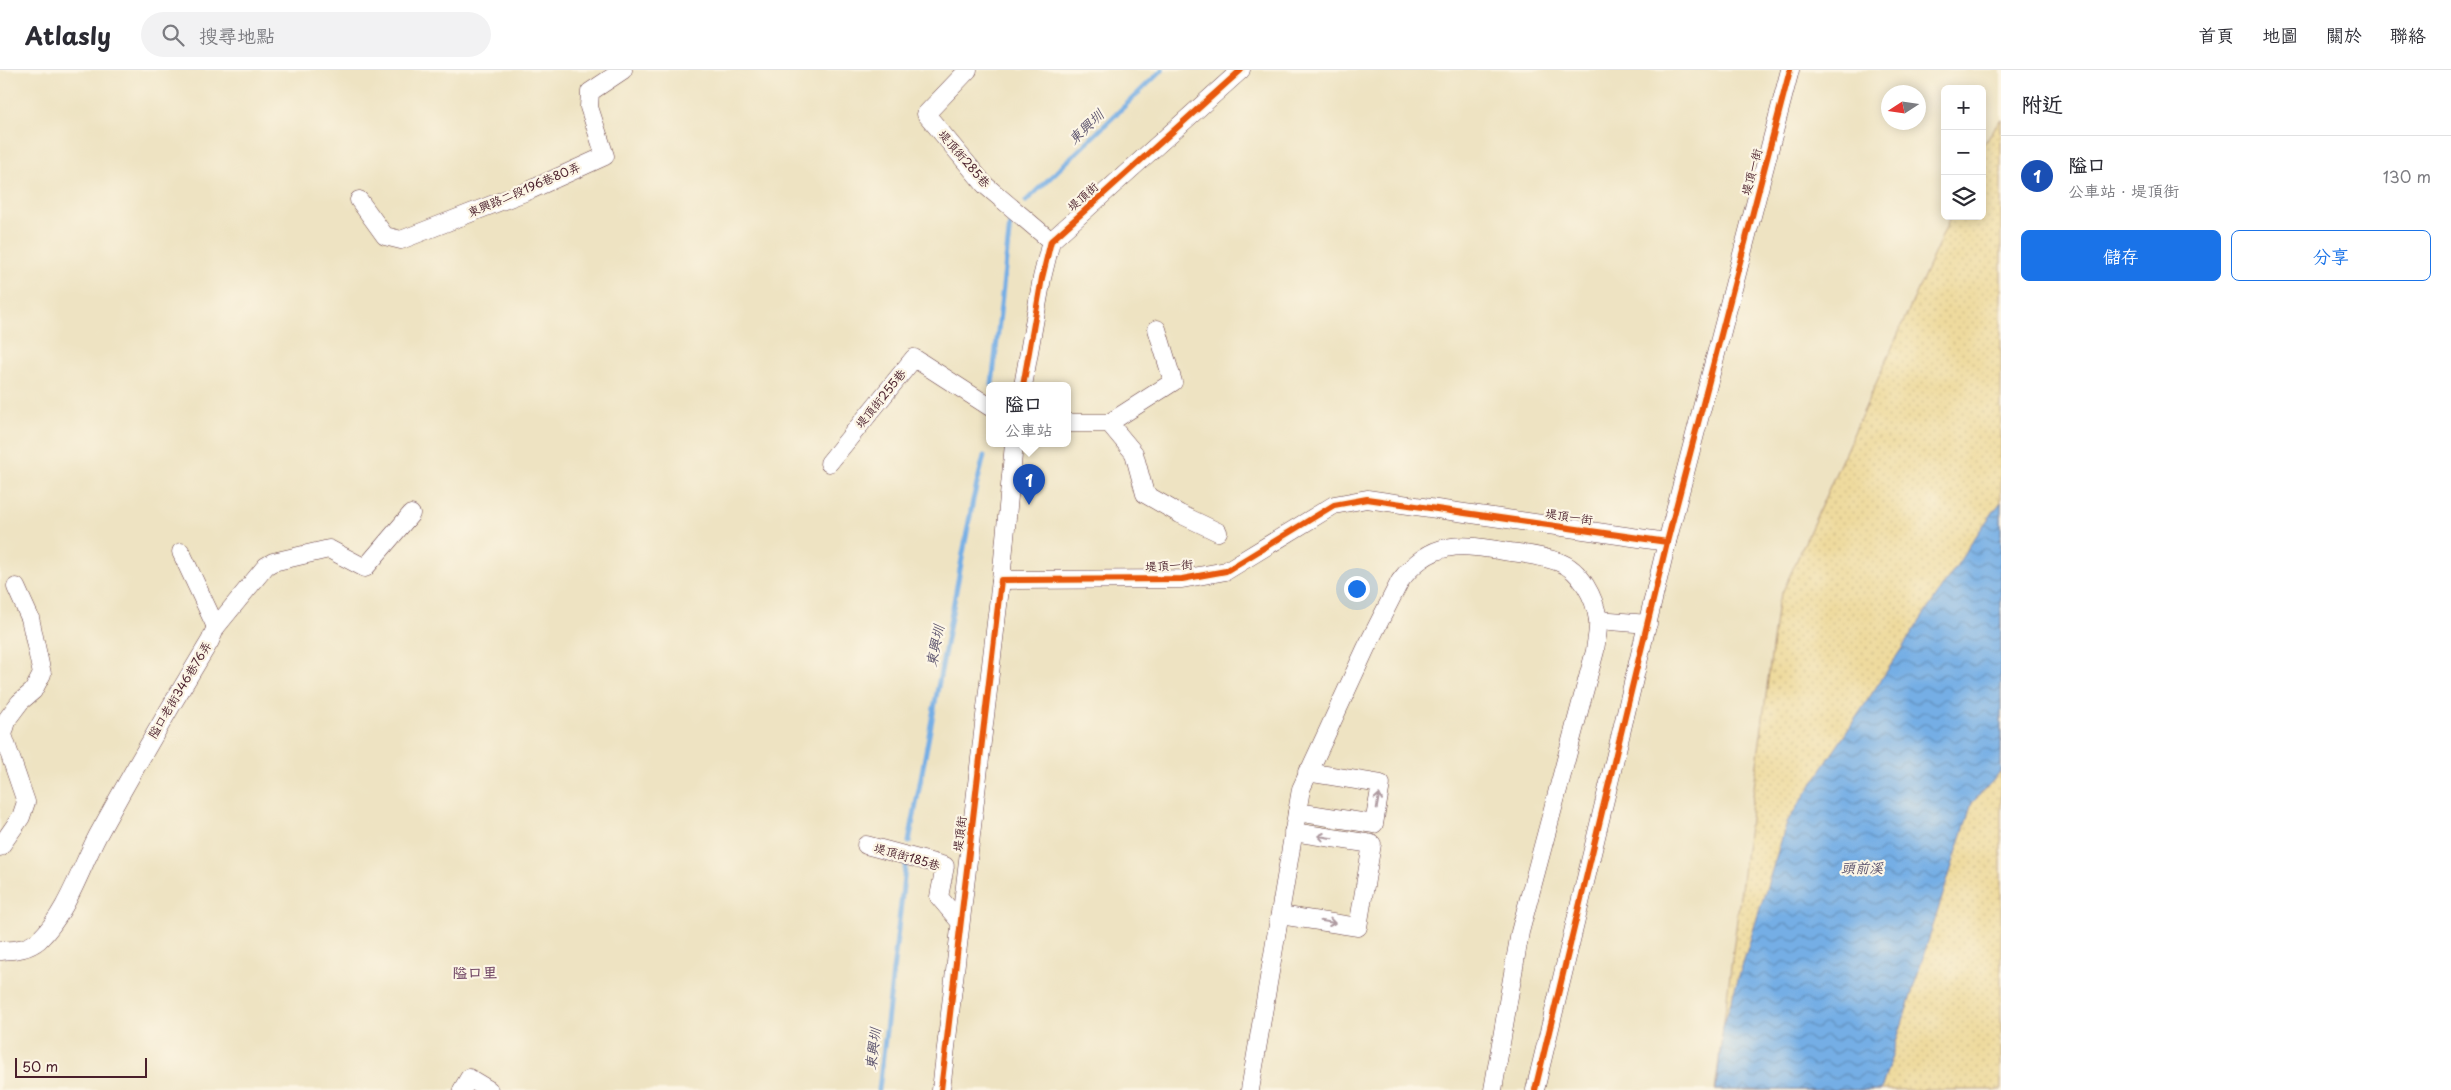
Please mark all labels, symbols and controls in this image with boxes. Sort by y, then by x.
search box [141,12,491,57]
text: Atlasly [25,17,111,53]
icon: search [159,21,187,49]
text: 搜尋地點 [199,21,275,49]
text: 首頁 [2198,21,2234,48]
text: 地圖 [2262,21,2298,48]
text: 關於 [2326,21,2362,48]
text: 聯絡 [2390,21,2426,48]
north arrow [1881,85,1926,130]
map controls [1941,85,1986,220]
button: + [1941,85,1986,130]
text: 附近 [2021,87,2063,119]
water label: 東興圳 [1063,103,1109,149]
street label: 堤頂街285巷 [935,126,995,191]
button: − [1941,130,1986,175]
street label: 堤頂一街 [1736,146,1766,197]
text: 隘口 [2068,150,2106,178]
street label: 東興路二段196巷80弄 [464,157,583,221]
text: 1 [2033,164,2041,188]
text: 130 m [2383,164,2431,188]
button: layers [1941,175,1986,220]
street label: 堤頂街 [1063,178,1102,215]
text: 公車站 · 堤頂街 [2068,178,2179,202]
button: 儲存 [2021,230,2221,281]
button: 分享 [2231,230,2431,281]
street label: 堤頂街255巷 [851,365,910,432]
popup [986,382,1071,447]
text: 隘口 [1004,389,1043,417]
text: 公車站 [1004,417,1053,441]
pin: 1 [1013,464,1045,505]
street label: 堤頂一街 [1544,504,1594,528]
street label: 堤頂一街 [1145,555,1193,575]
your location [1344,576,1370,602]
water label: 東興圳 [920,621,949,669]
street label: 隘口老街346巷76弄 [143,637,215,742]
one-way arrow [1373,793,1383,809]
street label: 堤頂街 [948,815,970,853]
one-way arrow [1318,832,1334,842]
street label: 堤頂街185巷 [872,838,943,874]
water label: 頭前溪 [1841,857,1884,878]
one-way arrow [1320,918,1336,928]
district label: 隘口里 [452,960,498,983]
water label: 東興圳 [860,1025,886,1071]
scale bar [15,1055,148,1078]
text: 50 m [22,1056,58,1077]

